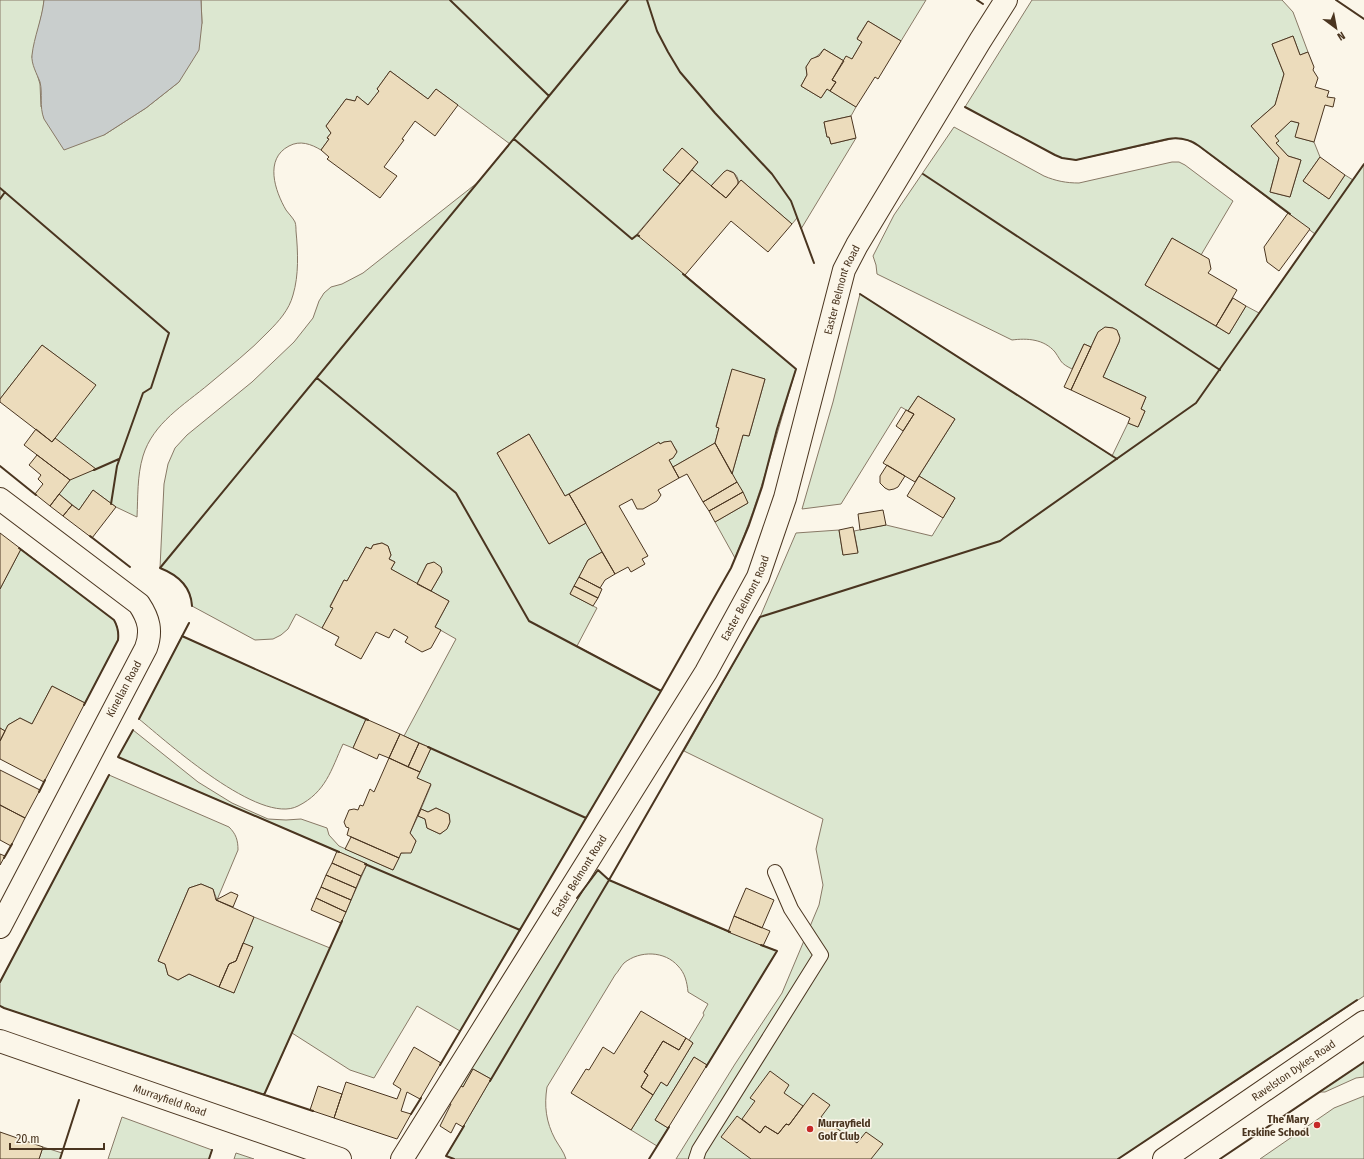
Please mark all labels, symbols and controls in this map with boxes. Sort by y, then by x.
north arrow [1316,8,1356,48]
text: N [1335,29,1347,43]
street label: Easter Belmont Road [821,243,862,336]
street label: Easter Belmont Road [718,554,771,643]
street label: Kinellan Road [104,659,144,719]
street label: Easter Belmont Road [548,832,609,919]
street label: Ravelston Dykes Road [1249,1037,1338,1103]
street label: Murrayfield Road [132,1081,208,1119]
place label: The Mary Erskine School [1242,1113,1310,1139]
place label: Murrayfield Golf Club [818,1117,870,1143]
marker: The Mary Erskine School [1312,1120,1322,1130]
marker: Murrayfield Golf Club [805,1124,815,1134]
scale bar [10,1125,104,1151]
text: 20 m [16,1132,40,1146]

